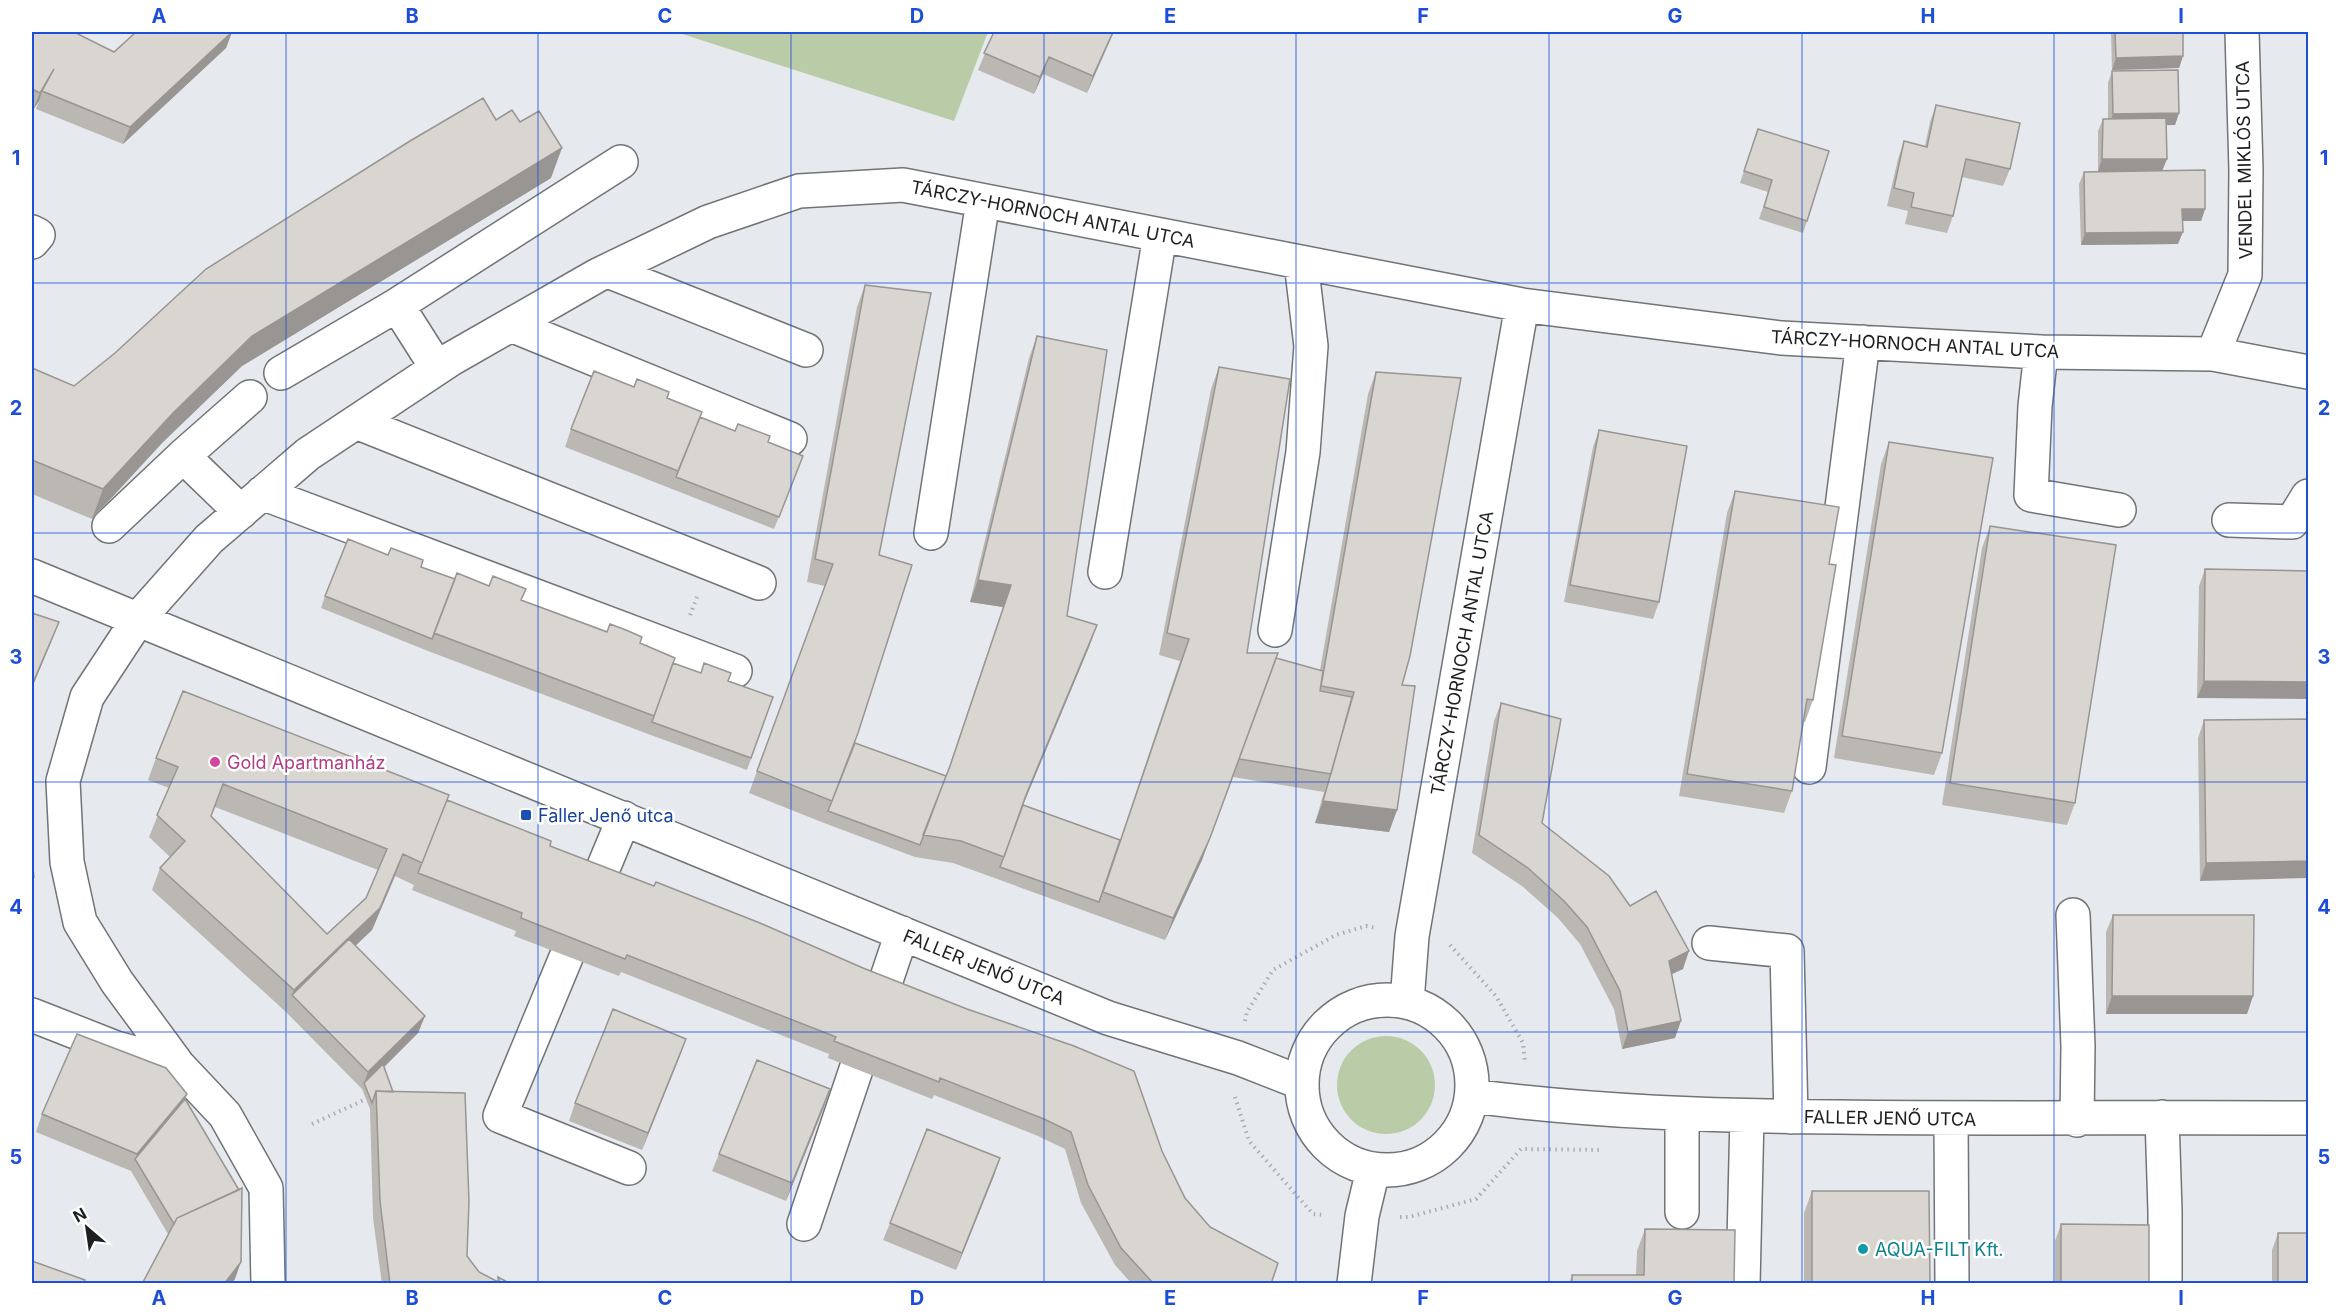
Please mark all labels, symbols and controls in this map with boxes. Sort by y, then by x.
text: A [152,4,167,28]
text: B [405,4,419,28]
text: C [658,4,672,28]
text: D [910,4,924,28]
text: E [1164,4,1176,28]
text: F [1417,4,1429,28]
text: G [1667,4,1683,28]
text: H [1921,4,1935,28]
text: I [2178,4,2184,28]
street label: VENDEL MIKLÓS UTCA [2231,60,2256,260]
text: 1 [12,146,20,170]
text: 1 [2320,146,2328,170]
street label: TÁRCZY-HORNOCH ANTAL UTCA [909,175,1197,252]
street label: TÁRCZY-HORNOCH ANTAL UTCA [1770,325,2060,362]
text: 2 [10,396,22,420]
text: 2 [2318,396,2330,420]
street label: TÁRCZY-HORNOCH ANTAL UTCA [1426,509,1497,797]
text: 3 [10,645,22,669]
text: 3 [2318,645,2330,669]
place label: Gold Apartmanház [227,752,386,773]
marker: Gold Apartmanház [208,755,222,769]
place label: Faller Jenő utca [538,805,674,826]
marker: Faller Jenő utca [519,808,533,822]
text: 4 [9,895,23,919]
text: 4 [2317,895,2331,919]
street label: FALLER JENŐ UTCA [900,924,1068,1009]
street label: FALLER JENŐ UTCA [1804,1105,1976,1130]
text: 5 [10,1145,22,1169]
text: 5 [2318,1145,2330,1169]
north arrow [57,1198,117,1258]
text: N [70,1203,90,1227]
place label: AQUA-FILT Kft. [1875,1239,2004,1260]
marker: AQUA-FILT Kft. [1856,1242,1870,1256]
text: A [152,1286,167,1310]
text: B [405,1286,419,1310]
text: C [658,1286,672,1310]
text: D [910,1286,924,1310]
text: E [1164,1286,1176,1310]
text: F [1417,1286,1429,1310]
text: G [1667,1286,1683,1310]
text: H [1921,1286,1935,1310]
text: I [2178,1286,2184,1310]

